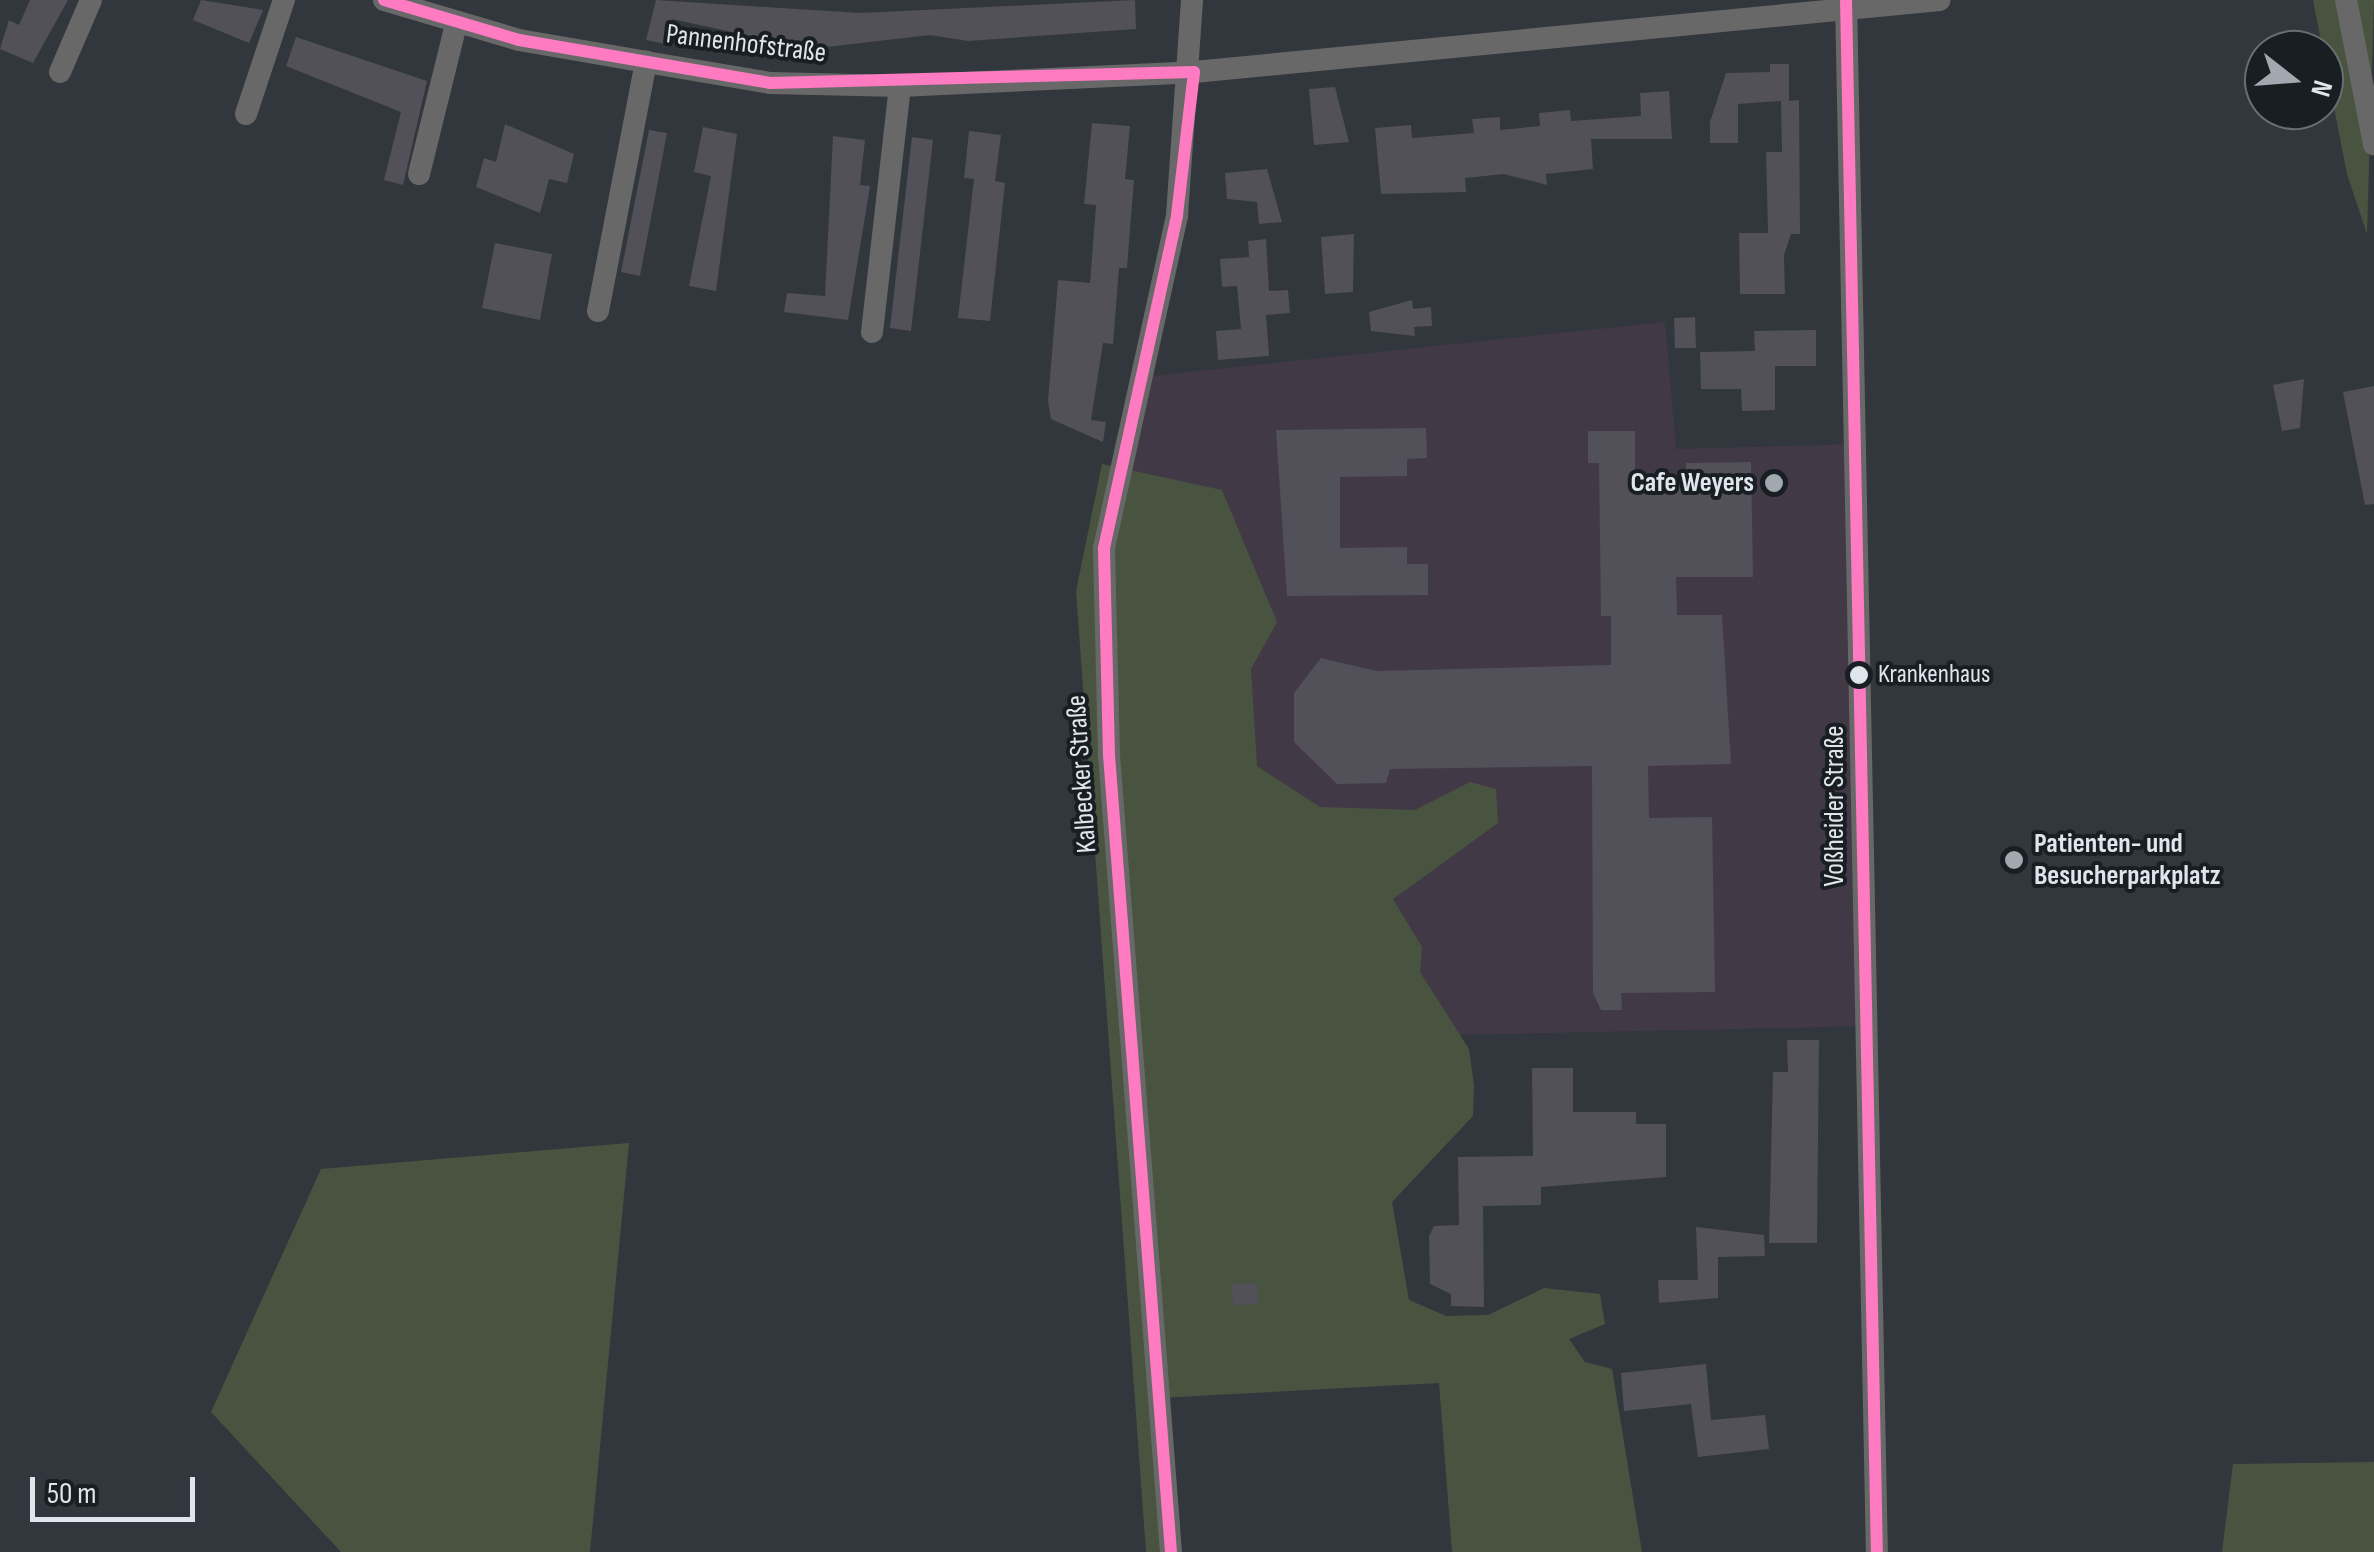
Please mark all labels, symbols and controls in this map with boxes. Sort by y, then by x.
street label: Pannenhofstraße [664,18,828,70]
north arrow [2244,30,2344,130]
text: N [2303,76,2339,100]
place label: Cafe Weyers [1631,466,1754,500]
marker: Cafe Weyers [1763,472,1785,494]
place label: Krankenhaus [1878,659,1990,691]
marker: Krankenhaus [1849,665,1869,685]
street label: Kalbecker Straße [1060,694,1104,854]
street label: Voßheider Straße [1818,726,1852,886]
place label: Patienten- und Besucherparkplatz [2034,827,2221,893]
marker: Patienten- und Besucherparkplatz [2003,849,2025,871]
scale bar [35,1457,200,1519]
text: 50 m [47,1476,96,1512]

